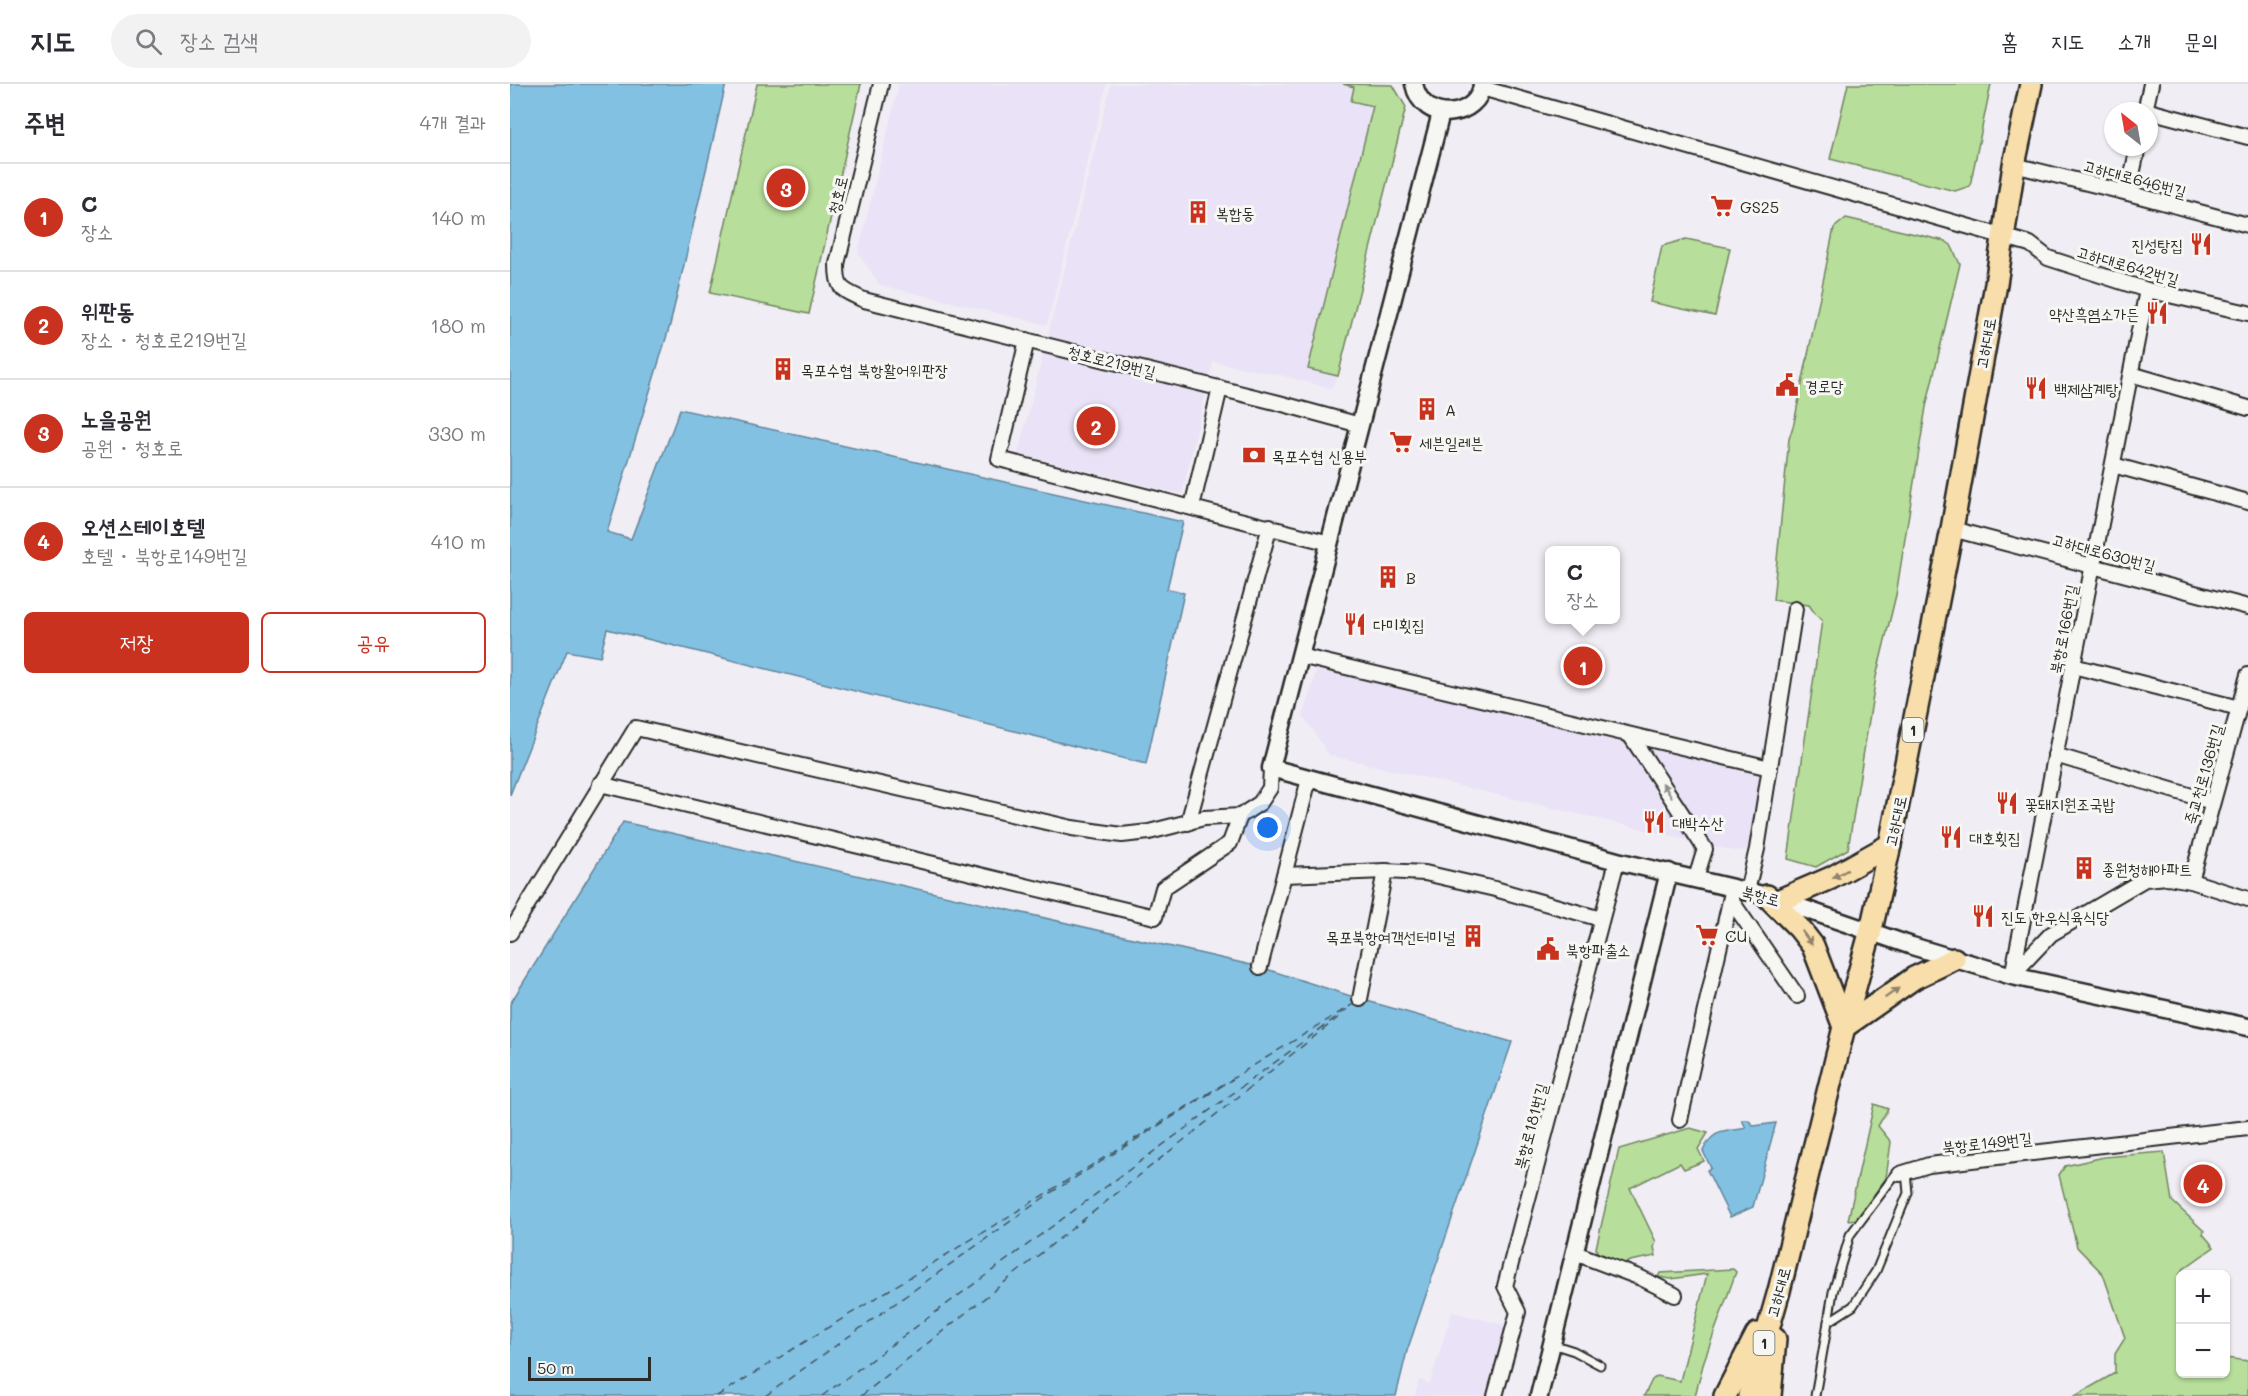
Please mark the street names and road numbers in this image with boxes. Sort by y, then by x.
street label: 고하대로646번길 [2081,154,2189,202]
street label: 청호로 [822,174,852,216]
street label: 고하대로642번길 [2075,240,2182,290]
street label: 고하대로 [1970,316,2000,370]
street label: 청호로219번길 [1066,340,1158,382]
street label: 고하대로630번길 [2050,528,2158,576]
street label: 북항로166번길 [2044,582,2082,676]
road number: 1 [1902,718,1924,742]
street label: 죽교천로136번길 [2179,721,2227,827]
street label: 고하대로 [1879,794,1911,848]
street label: 북항로 [1740,880,1782,910]
street label: 북항로181번길 [1508,1080,1552,1171]
street label: 북항로149번길 [1941,1127,2033,1157]
street label: 고하대로 [1761,1264,1795,1320]
road number: 1 [1754,1331,1774,1355]

